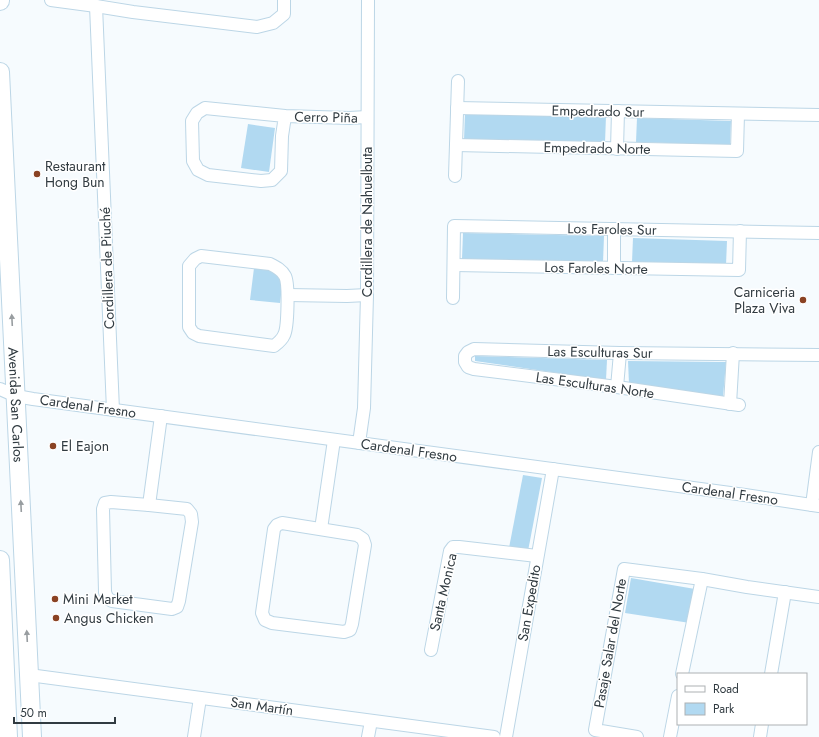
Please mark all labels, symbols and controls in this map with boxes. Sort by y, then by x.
street label: Empedrado Sur [551,100,645,122]
street label: Cerro Piña [294,106,358,128]
street label: Empedrado Norte [543,137,651,159]
street label: Cordillera de Nahuelbuta [357,147,377,297]
place label: Restaurant Hong Bun [45,156,106,192]
marker: Restaurant Hong Bun [32,169,42,179]
street label: Cordillera de Piuché [95,207,119,329]
street label: Los Faroles Sur [567,218,657,240]
street label: Los Faroles Norte [544,257,648,279]
place label: Carniceria Plaza Viva [734,282,795,318]
marker: Carniceria Plaza Viva [798,295,808,305]
one-way arrow [9,313,15,326]
street label: Las Esculturas Sur [547,341,653,363]
street label: Avenida San Carlos [3,347,29,463]
street label: Las Esculturas Norte [534,367,656,403]
street label: Cardenal Fresno [39,389,138,423]
street label: Cardenal Fresno [360,433,459,467]
place label: El Eajon [61,436,109,456]
marker: El Eajon [48,441,58,451]
street label: Cardenal Fresno [681,476,780,510]
one-way arrow [18,499,24,512]
street label: Santa Monica [424,551,462,633]
street label: San Expedito [512,563,546,643]
street label: Pasaje Salar del Norte [589,577,631,709]
place label: Mini Market [63,589,133,609]
marker: Mini Market [50,594,60,604]
place label: Angus Chicken [64,608,154,628]
marker: Angus Chicken [51,613,61,623]
one-way arrow [24,630,31,642]
legend [677,673,807,725]
text: Road [713,680,739,698]
street label: San Martín [229,692,295,720]
scale bar [14,699,115,725]
text: Park [713,700,735,718]
text: 50 m [20,704,47,722]

